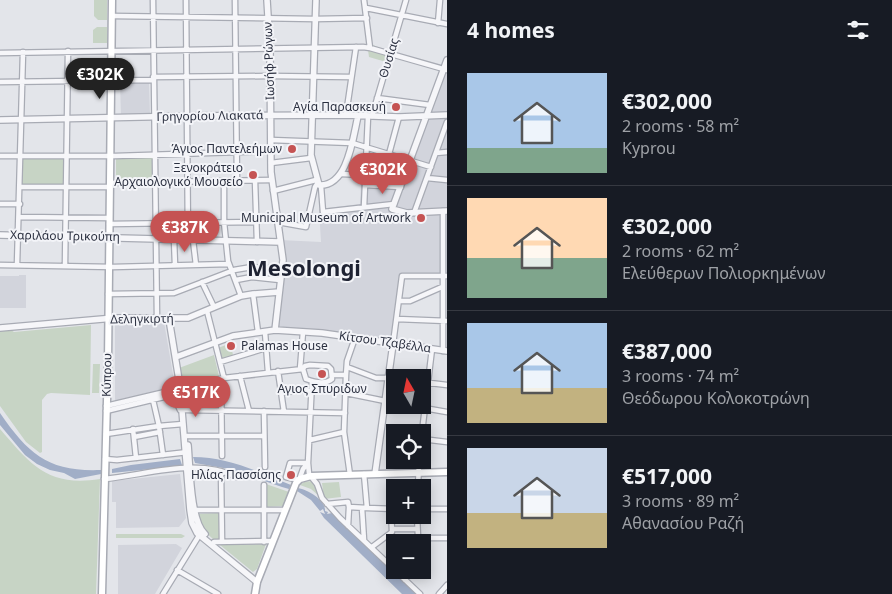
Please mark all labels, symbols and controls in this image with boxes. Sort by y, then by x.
text: 4 homes [467,16,555,44]
icon: filters [844,16,872,44]
street label: Ιωσήφ Ρώγων [259,22,278,100]
street label: Θυσίας [374,36,403,80]
pin: €302K [65,58,135,100]
text: €302K [76,63,124,85]
text: €302,000 [622,87,712,115]
icon: home [507,93,567,153]
place label: Αγία Παρασκευή [293,98,386,115]
marker: Αγία Παρασκευή [390,101,402,113]
street label: Γρηγορίου Λιακατά [156,106,264,125]
text: 2 rooms · 58 m² [622,115,739,137]
text: Kyprou [622,137,676,159]
place label: Άγιος Παντελεήμων [172,140,282,157]
marker: Άγιος Παντελεήμων [286,143,298,155]
pin: €302K [348,152,418,195]
text: €302K [359,158,407,180]
place label: Ξενοκράτειο Αρχαιολογικό Μουσείο [114,159,243,190]
marker: Ξενοκράτειο Αρχαιολογικό Μουσείο [247,169,259,181]
place label: Municipal Museum of Artwork [241,209,412,226]
pin: €387K [150,210,220,253]
marker: Municipal Museum of Artwork [415,212,427,224]
text: €302,000 [622,212,712,240]
text: €387K [161,216,209,238]
icon: home [507,218,567,278]
street label: Χαριλάου Τρικούπη [10,226,120,245]
text: 2 rooms · 62 m² [622,240,739,262]
district label: Mesolongi [247,252,361,282]
text: Ελεύθερων Πολιορκημένων [622,262,826,284]
street label: Δεληγκιρτή [110,309,174,328]
street label: Κίτσου Τζαβέλλα [338,327,433,356]
place label: Palamas House [241,337,328,354]
text: €387,000 [622,337,712,365]
marker: Palamas House [225,340,237,352]
icon: home [507,343,567,403]
street label: Κύπρου [98,353,115,397]
text: 3 rooms · 74 m² [622,365,739,387]
marker: Αγιος Σπυριδων [316,368,328,380]
north arrow [386,369,431,414]
map controls [386,369,431,579]
pin: €517K [161,376,231,418]
place label: Αγιος Σπυριδων [277,380,367,397]
text: €517K [172,381,220,403]
text: Θεόδωρου Κολοκοτρώνη [622,387,810,409]
button: locate [386,424,431,469]
text: €517,000 [622,462,712,490]
place label: Ηλίας Πασσίσης [191,466,281,483]
icon: home [507,468,567,528]
marker: Ηλίας Πασσίσης [285,469,297,481]
button: + [386,479,431,524]
text: 3 rooms · 89 m² [622,490,739,512]
text: Αθανασίου Ραζή [622,512,744,534]
button: − [386,534,431,579]

